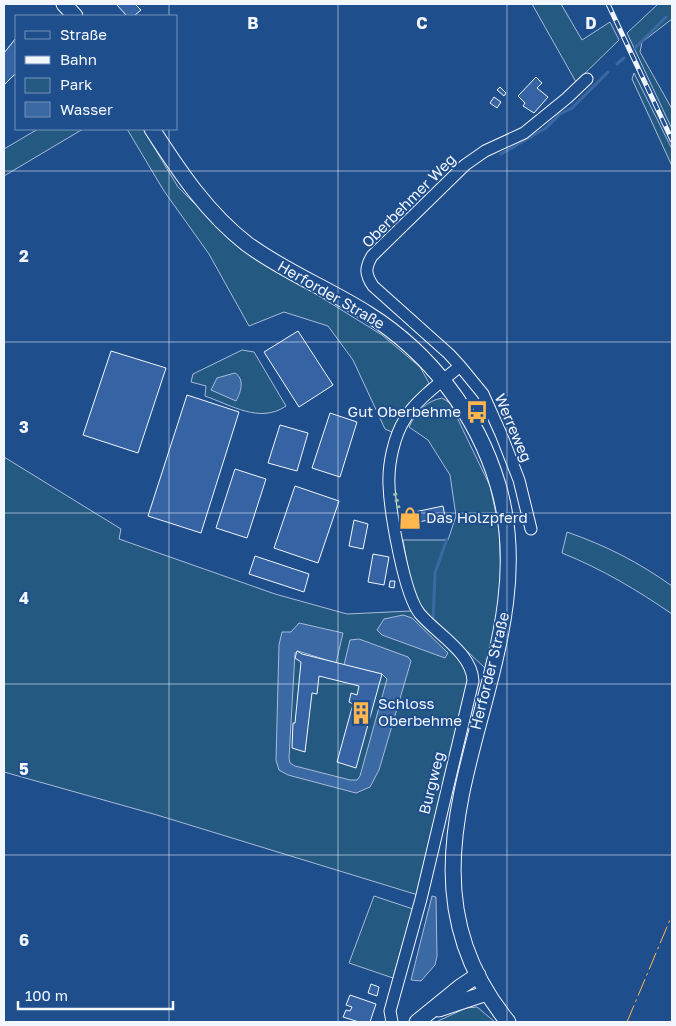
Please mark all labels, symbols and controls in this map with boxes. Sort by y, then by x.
text: B [247,13,259,33]
text: C [416,13,428,33]
text: D [585,13,597,33]
legend [15,15,178,130]
text: Straße [60,25,107,43]
text: Bahn [60,50,97,68]
text: Park [60,75,93,93]
text: Wasser [60,100,113,118]
street label: Oberbehmer Weg [358,150,459,251]
text: 2 [19,246,29,266]
street label: Herforder Straße [275,256,389,332]
street label: Werreweg [491,391,536,465]
bus stop icon: Gut Oberbehme [464,399,490,425]
place label: Gut Oberbehme [348,402,461,420]
text: 3 [19,417,29,437]
shop icon: Das Holzpferd [397,505,423,531]
place label: Das Holzpferd [426,508,528,526]
text: 4 [19,588,29,608]
street label: Herforder Straße [466,610,512,731]
place label: Schloss Oberbehme [378,694,462,729]
building icon: Schloss Oberbehme [348,700,374,726]
street label: Burgweg [415,750,448,816]
text: 5 [19,759,29,779]
text: 6 [19,930,29,950]
scale bar [18,978,172,1010]
text: 100 m [25,986,68,1004]

